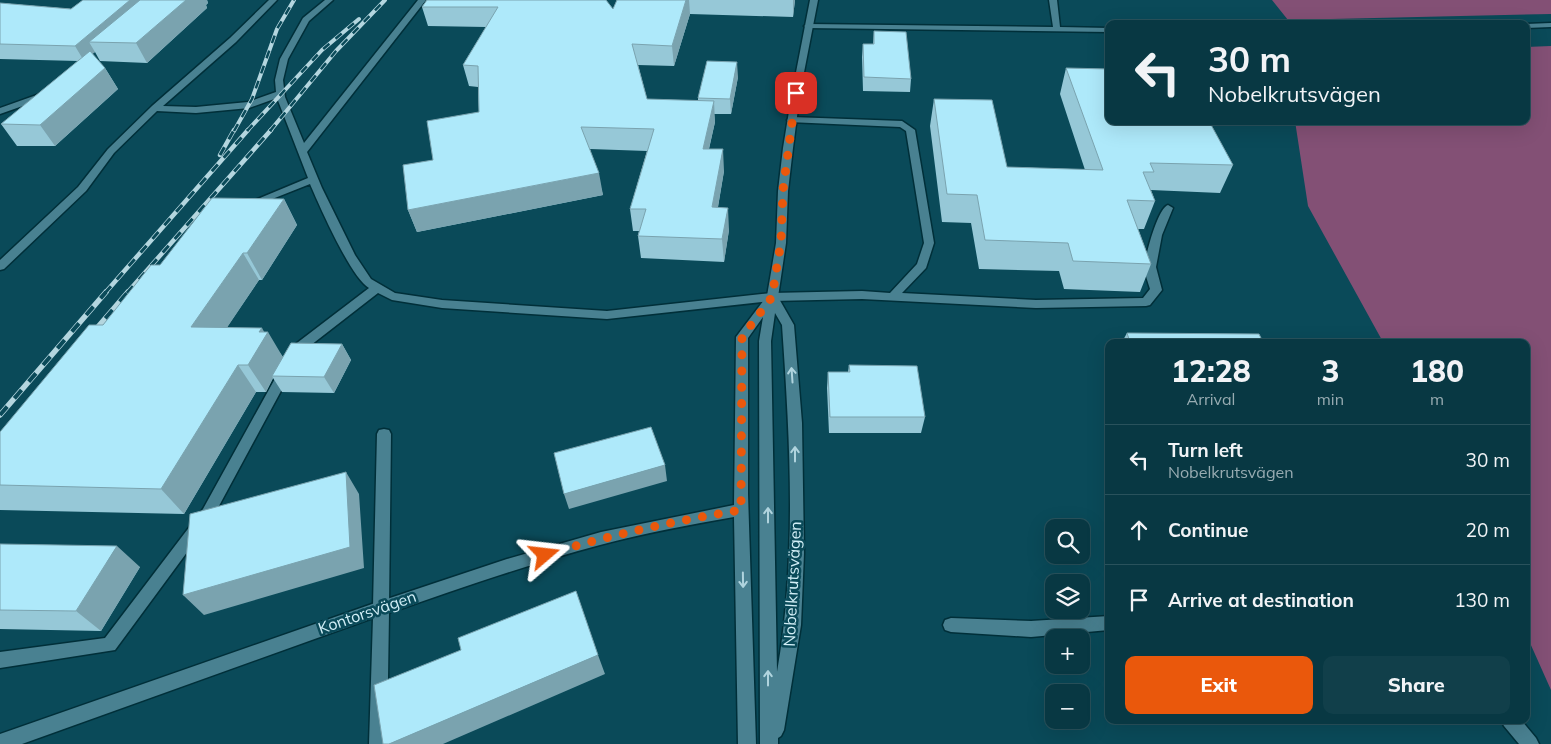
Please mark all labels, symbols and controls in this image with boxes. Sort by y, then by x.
text: 30 m [1208,37,1291,81]
icon: left [1125,40,1190,105]
pin [775,72,817,114]
icon: arrive [782,79,810,107]
text: Nobelkrutsvägen [1208,80,1381,108]
text: 12:28 [1171,352,1251,390]
text: 3 [1321,352,1339,390]
text: 180 [1410,352,1464,390]
one-way arrow [787,367,796,383]
text: Arrival [1186,389,1235,409]
text: min [1317,389,1344,409]
text: m [1430,389,1444,409]
text: Turn left [1168,438,1243,462]
one-way arrow [790,446,800,462]
icon: left [1125,446,1153,474]
text: 30 m [1466,448,1510,472]
text: Nobelkrutsvägen [1168,462,1294,482]
one-way arrow [763,508,773,524]
icon: ahead [1125,516,1153,544]
text: Continue [1168,518,1248,542]
text: 20 m [1466,518,1510,542]
map controls [1045,519,1090,729]
button: search [1045,519,1090,564]
street label: Nobelkrutsvägen [779,521,805,647]
position arrow [518,528,570,580]
one-way arrow [738,572,748,588]
button: layers [1045,574,1090,619]
street label: Kontorsvägen [315,586,419,638]
icon: arrive [1125,586,1153,614]
text: Arrive at destination [1168,588,1354,612]
text: 130 m [1454,588,1510,612]
button: + [1045,629,1090,674]
button: Exit [1125,656,1313,714]
button: Share [1323,656,1510,714]
one-way arrow [763,670,773,686]
button: − [1045,684,1090,729]

